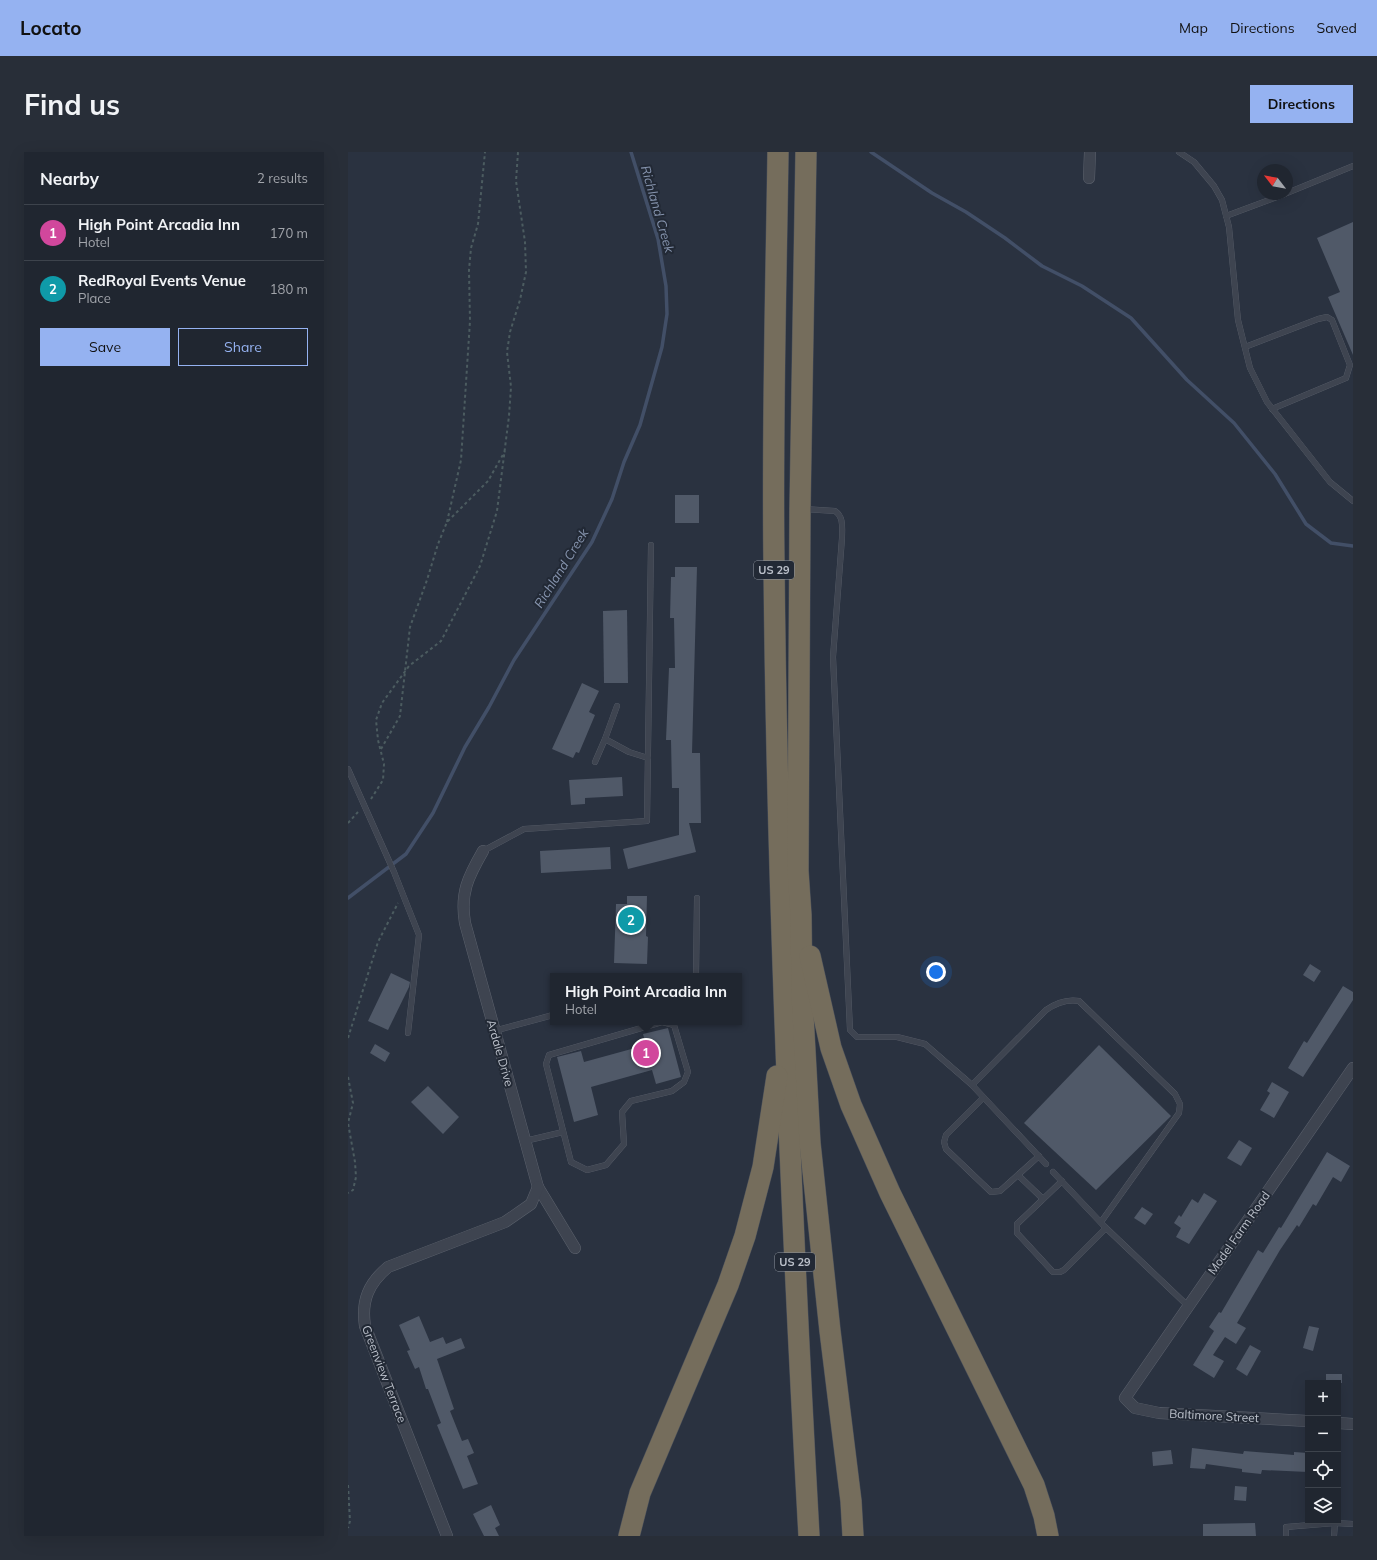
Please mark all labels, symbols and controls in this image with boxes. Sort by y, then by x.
text: Locato [20,16,81,40]
text: Map [1179,19,1208,37]
text: Directions [1230,19,1295,37]
text: Saved [1317,19,1357,37]
button: Directions [1250,85,1353,123]
text: Find us [24,87,120,122]
water label: Richland Creek [638,163,678,255]
north arrow [1257,164,1293,200]
text: Nearby [40,168,99,189]
text: 2 results [257,170,308,186]
text: High Point Arcadia Inn [78,215,240,234]
text: 1 [49,225,57,241]
text: 170 m [270,225,308,241]
text: Hotel [78,234,110,250]
text: RedRoyal Events Venue [78,271,246,290]
text: 2 [49,281,57,297]
text: 180 m [270,281,308,297]
text: Place [78,290,111,306]
button: Save [40,328,170,366]
button: Share [178,328,308,366]
water label: Richland Creek [530,525,592,610]
road number: US 29 [754,561,794,579]
pin: 2 [618,905,644,935]
your location [926,962,946,982]
popup [550,973,742,1025]
text: High Point Arcadia Inn [565,982,727,1001]
text: Hotel [565,1001,597,1017]
street label: Ardale Drive [484,1018,517,1088]
pin: 1 [633,1038,659,1068]
street label: Model Farm Road [1204,1188,1273,1277]
road number: US 29 [775,1253,815,1271]
street label: Greenview Terrace [359,1323,410,1425]
map controls [1305,1380,1341,1524]
button: + [1305,1380,1341,1416]
street label: Baltimore Street [1169,1406,1259,1425]
button: − [1305,1416,1341,1452]
button: locate [1305,1452,1341,1488]
button: layers [1305,1488,1341,1524]

